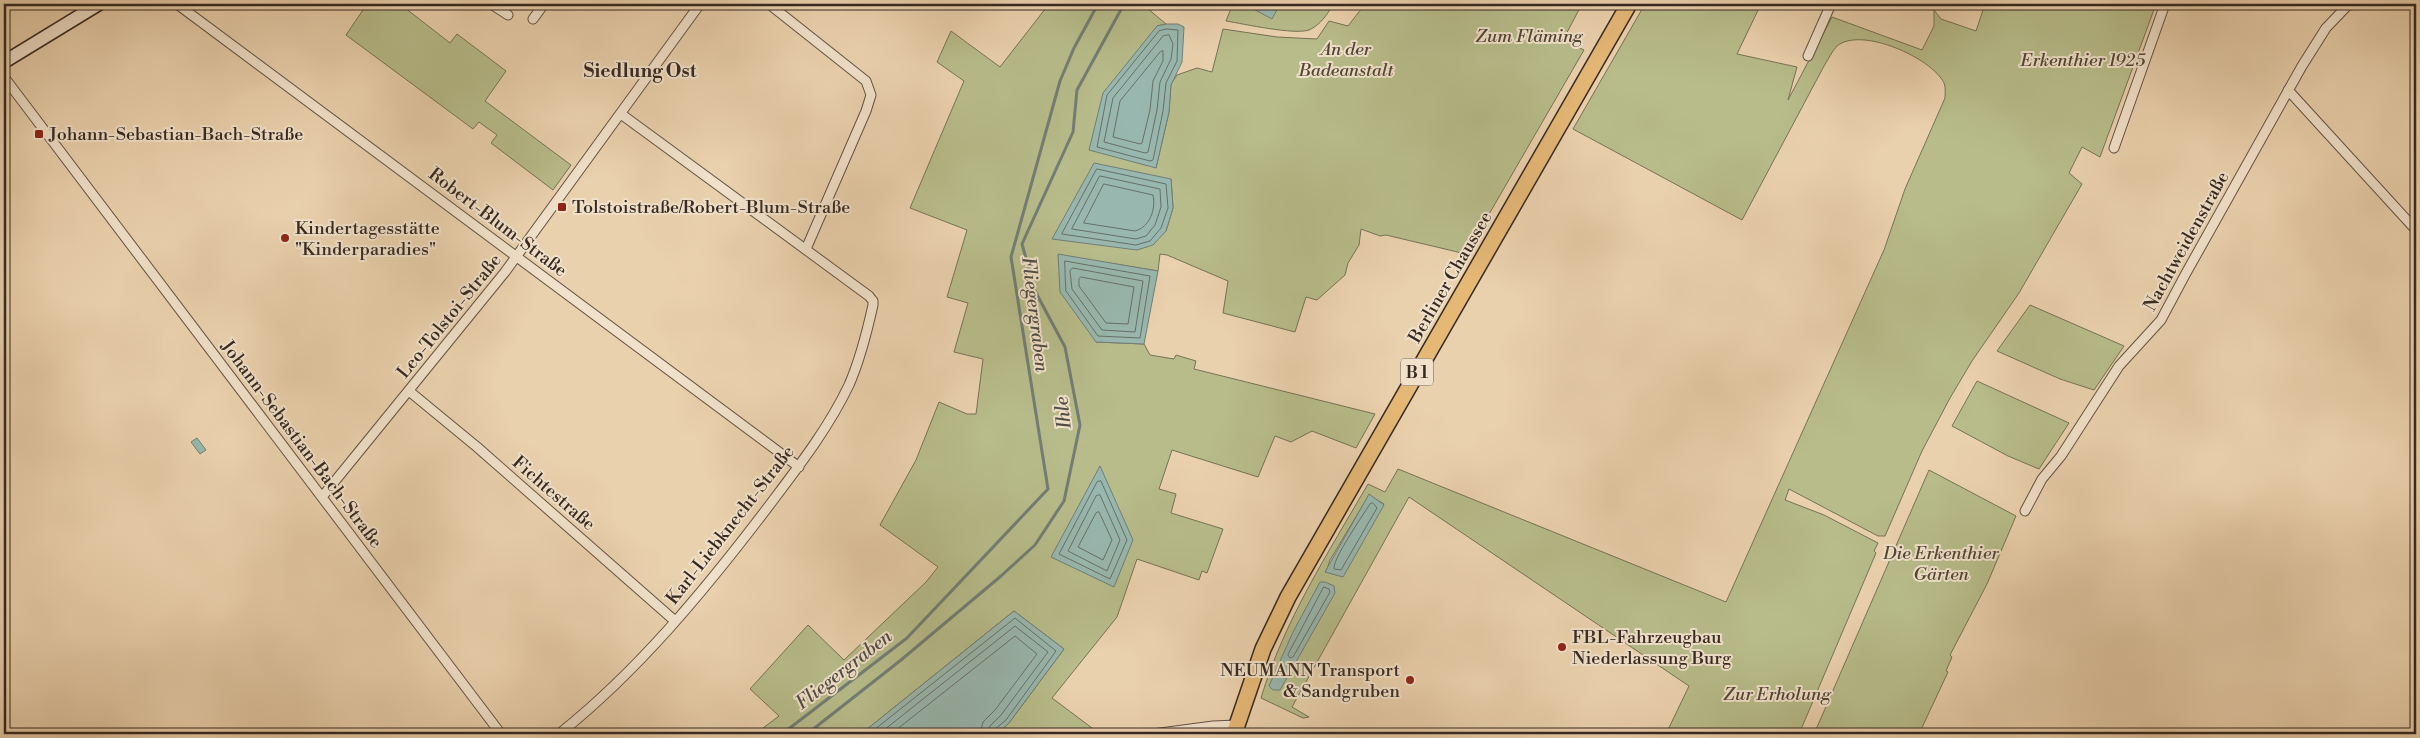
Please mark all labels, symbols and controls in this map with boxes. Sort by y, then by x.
park label: Zum Fläming [1475,25,1583,48]
park label: An der Badeanstalt [1298,38,1395,82]
park label: Erkenthier 1925 [2019,49,2146,72]
district label: Siedlung Ost [583,59,697,83]
place label: Johann-Sebastian-Bach-Straße [48,123,303,146]
marker: Johann-Sebastian-Bach-Straße [33,128,45,140]
street label: Robert-Blum-Straße [424,163,572,282]
street label: Nachtweidenstraße [2139,167,2234,315]
place label: Tolstoistraße/Robert-Blum-Straße [572,196,850,219]
marker: Tolstoistraße/Robert-Blum-Straße [556,201,568,213]
street label: Berliner Chaussee [1403,207,1497,348]
place label: Kindertagesstätte "Kinderparadies" [295,217,440,261]
marker: Kindertagesstätte "Kinderparadies" [279,232,291,244]
street label: Leo-Tolstoi-Straße [392,249,507,383]
water label: Fliegergraben [1016,255,1054,374]
street label: Johann-Sebastian-Bach-Straße [215,335,387,553]
road number: B 1 [1401,358,1433,386]
water label: Ihle [1049,395,1077,431]
street label: Karl-Liebknecht-Straße [661,441,800,609]
street label: Fichtestraße [507,451,600,536]
park label: Die Erkenthier Gärten [1882,542,1999,586]
water label: Fliegergraben [790,624,897,715]
place label: FBL-Fahrzeugbau Niederlassung Burg [1572,626,1732,670]
marker: FBL-Fahrzeugbau Niederlassung Burg [1556,641,1568,653]
place label: NEUMANN Transport & Sandgruben [1220,659,1401,703]
marker: NEUMANN Transport & Sandgruben [1404,674,1416,686]
park label: Zur Erholung [1723,683,1831,706]

